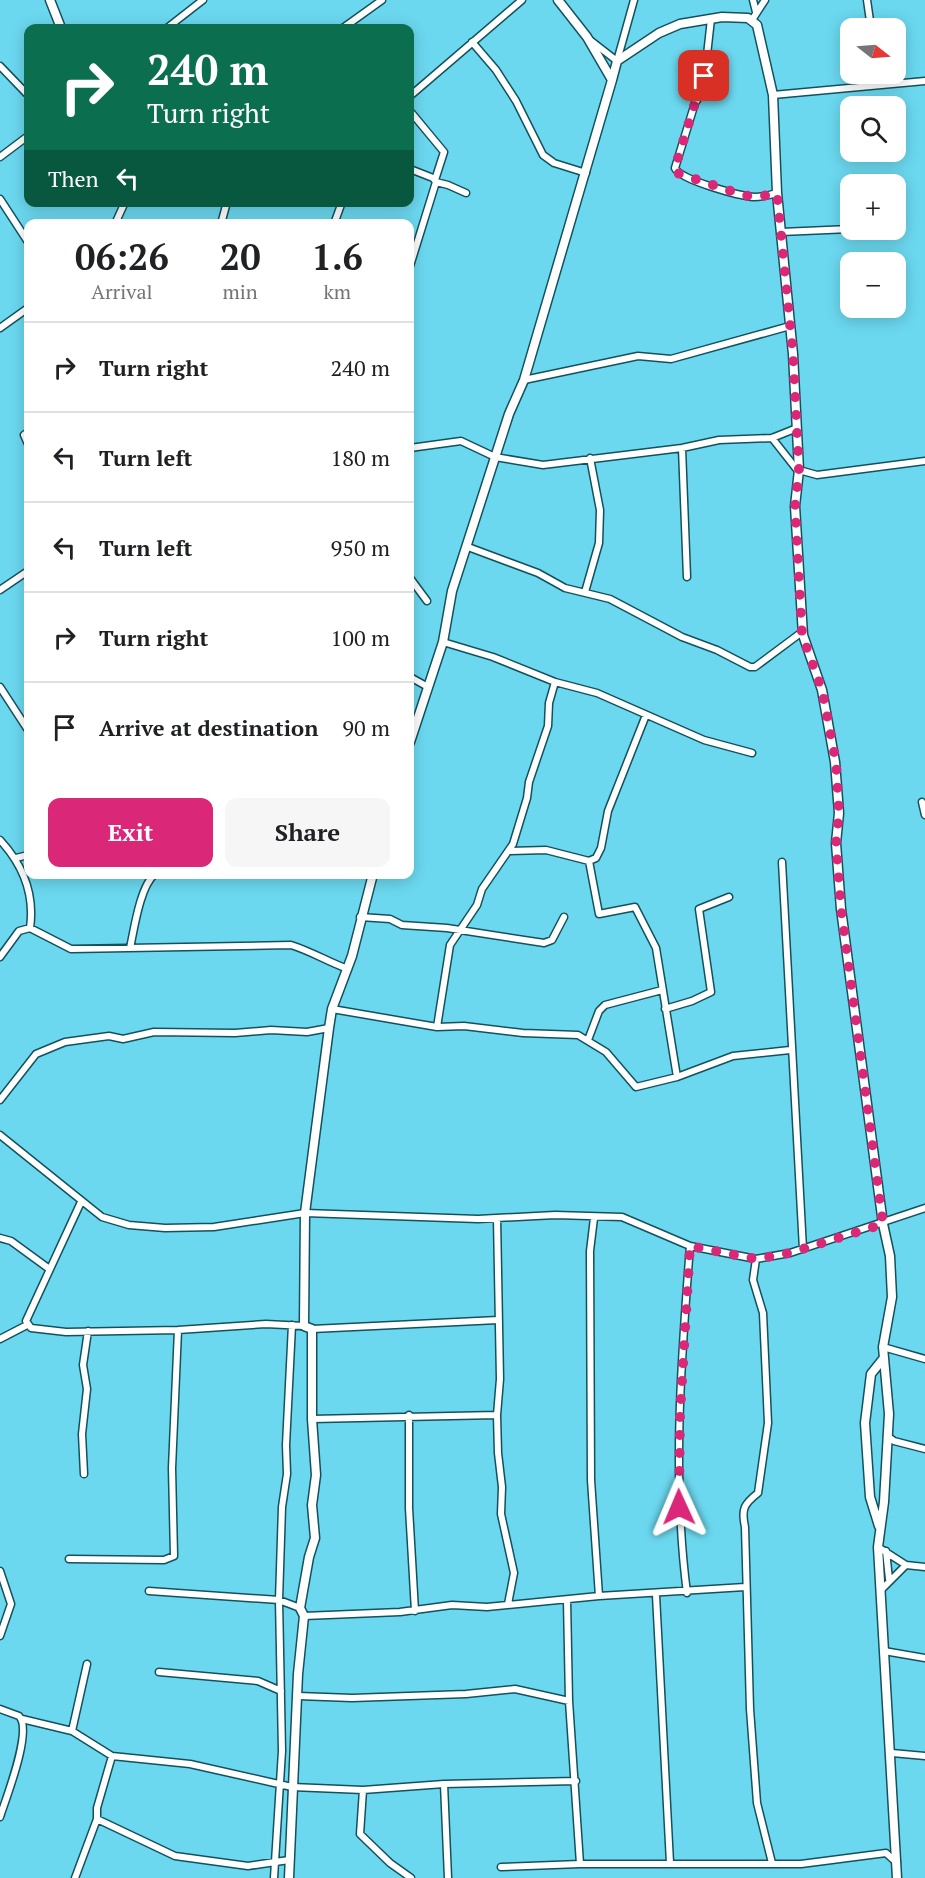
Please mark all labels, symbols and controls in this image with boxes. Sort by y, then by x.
north arrow [840,18,906,84]
map controls [840,18,906,318]
text: 240 m [147,41,268,97]
icon: right [48,48,126,126]
pin [678,50,729,101]
icon: arrive [687,59,720,92]
text: Turn right [147,95,270,131]
button: search [840,96,906,162]
icon: left [111,162,144,195]
text: Then [48,164,99,193]
button: + [840,174,906,240]
text: 06:26 [75,233,169,280]
text: 20 [220,233,261,280]
text: 1.6 [312,233,363,280]
button: − [840,252,906,318]
text: Arrival [91,278,153,305]
text: min [223,278,258,305]
text: km [323,278,351,305]
icon: right [48,351,81,384]
text: Turn right [99,353,208,382]
text: 240 m [330,353,390,382]
icon: left [48,441,81,474]
text: Turn left [99,443,192,472]
text: 180 m [330,443,390,472]
icon: left [48,531,81,564]
text: Turn left [99,533,192,562]
text: 950 m [330,533,390,562]
icon: right [48,621,81,654]
text: Turn right [99,623,208,652]
text: 100 m [330,623,390,652]
icon: arrive [48,711,81,744]
text: Arrive at destination [99,713,318,742]
text: 90 m [342,713,390,742]
button: Exit [48,798,213,867]
button: Share [225,798,390,867]
position arrow [647,1475,711,1539]

